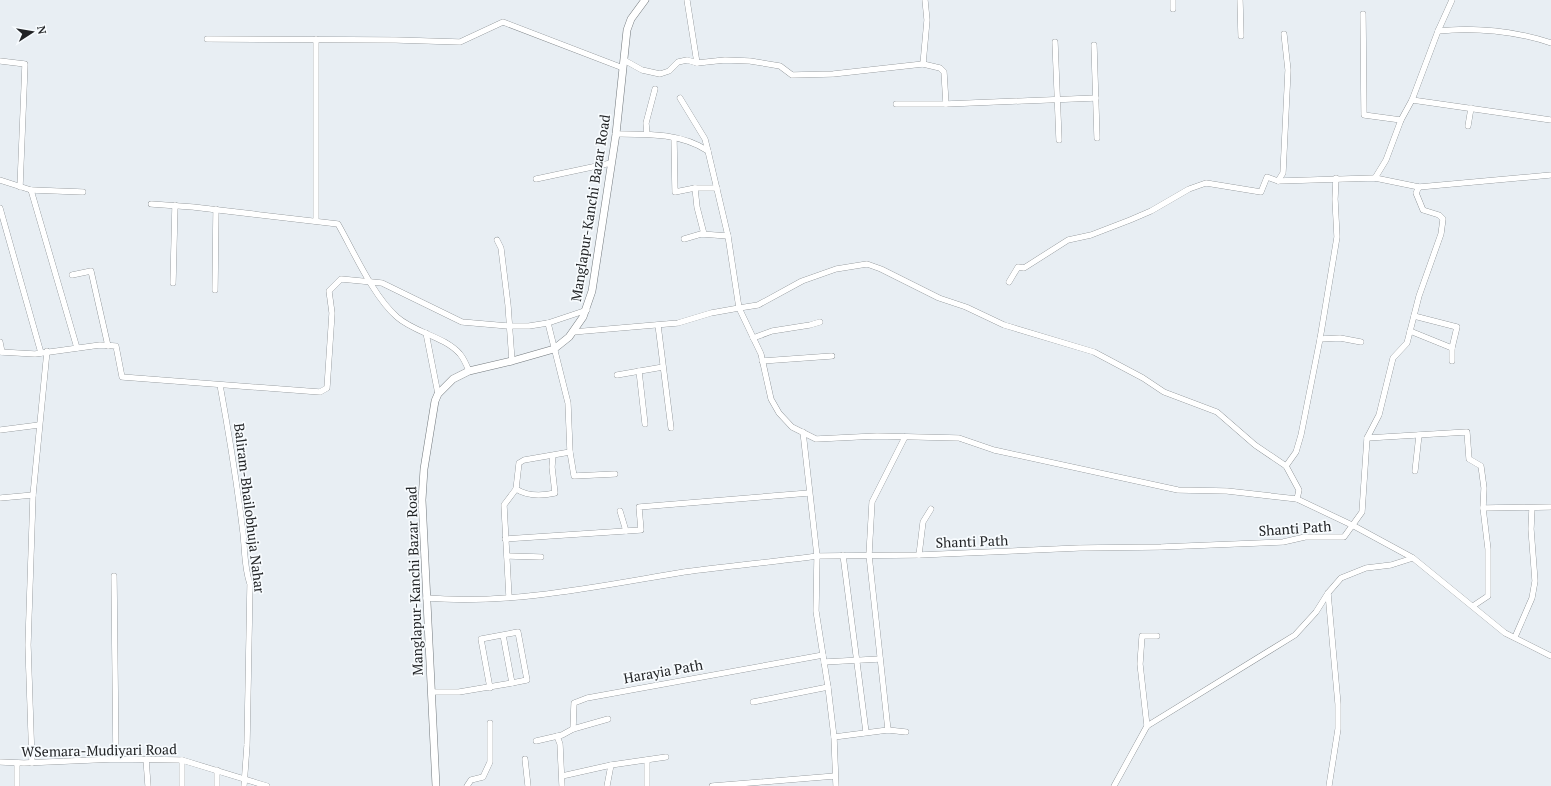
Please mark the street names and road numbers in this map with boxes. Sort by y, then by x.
street label: Manglapur-Kanchi Bazar Road [566,113,614,303]
street label: Baliram-Bhailobhuja Nahar [230,422,270,595]
street label: Manglapur-Kanchi Bazar Road [401,486,427,676]
street label: Shanti Path [1258,516,1332,540]
street label: Shanti Path [935,530,1009,552]
street label: Harayia Path [622,655,704,687]
street label: WSemara-Mudiyari Road [21,739,177,761]

